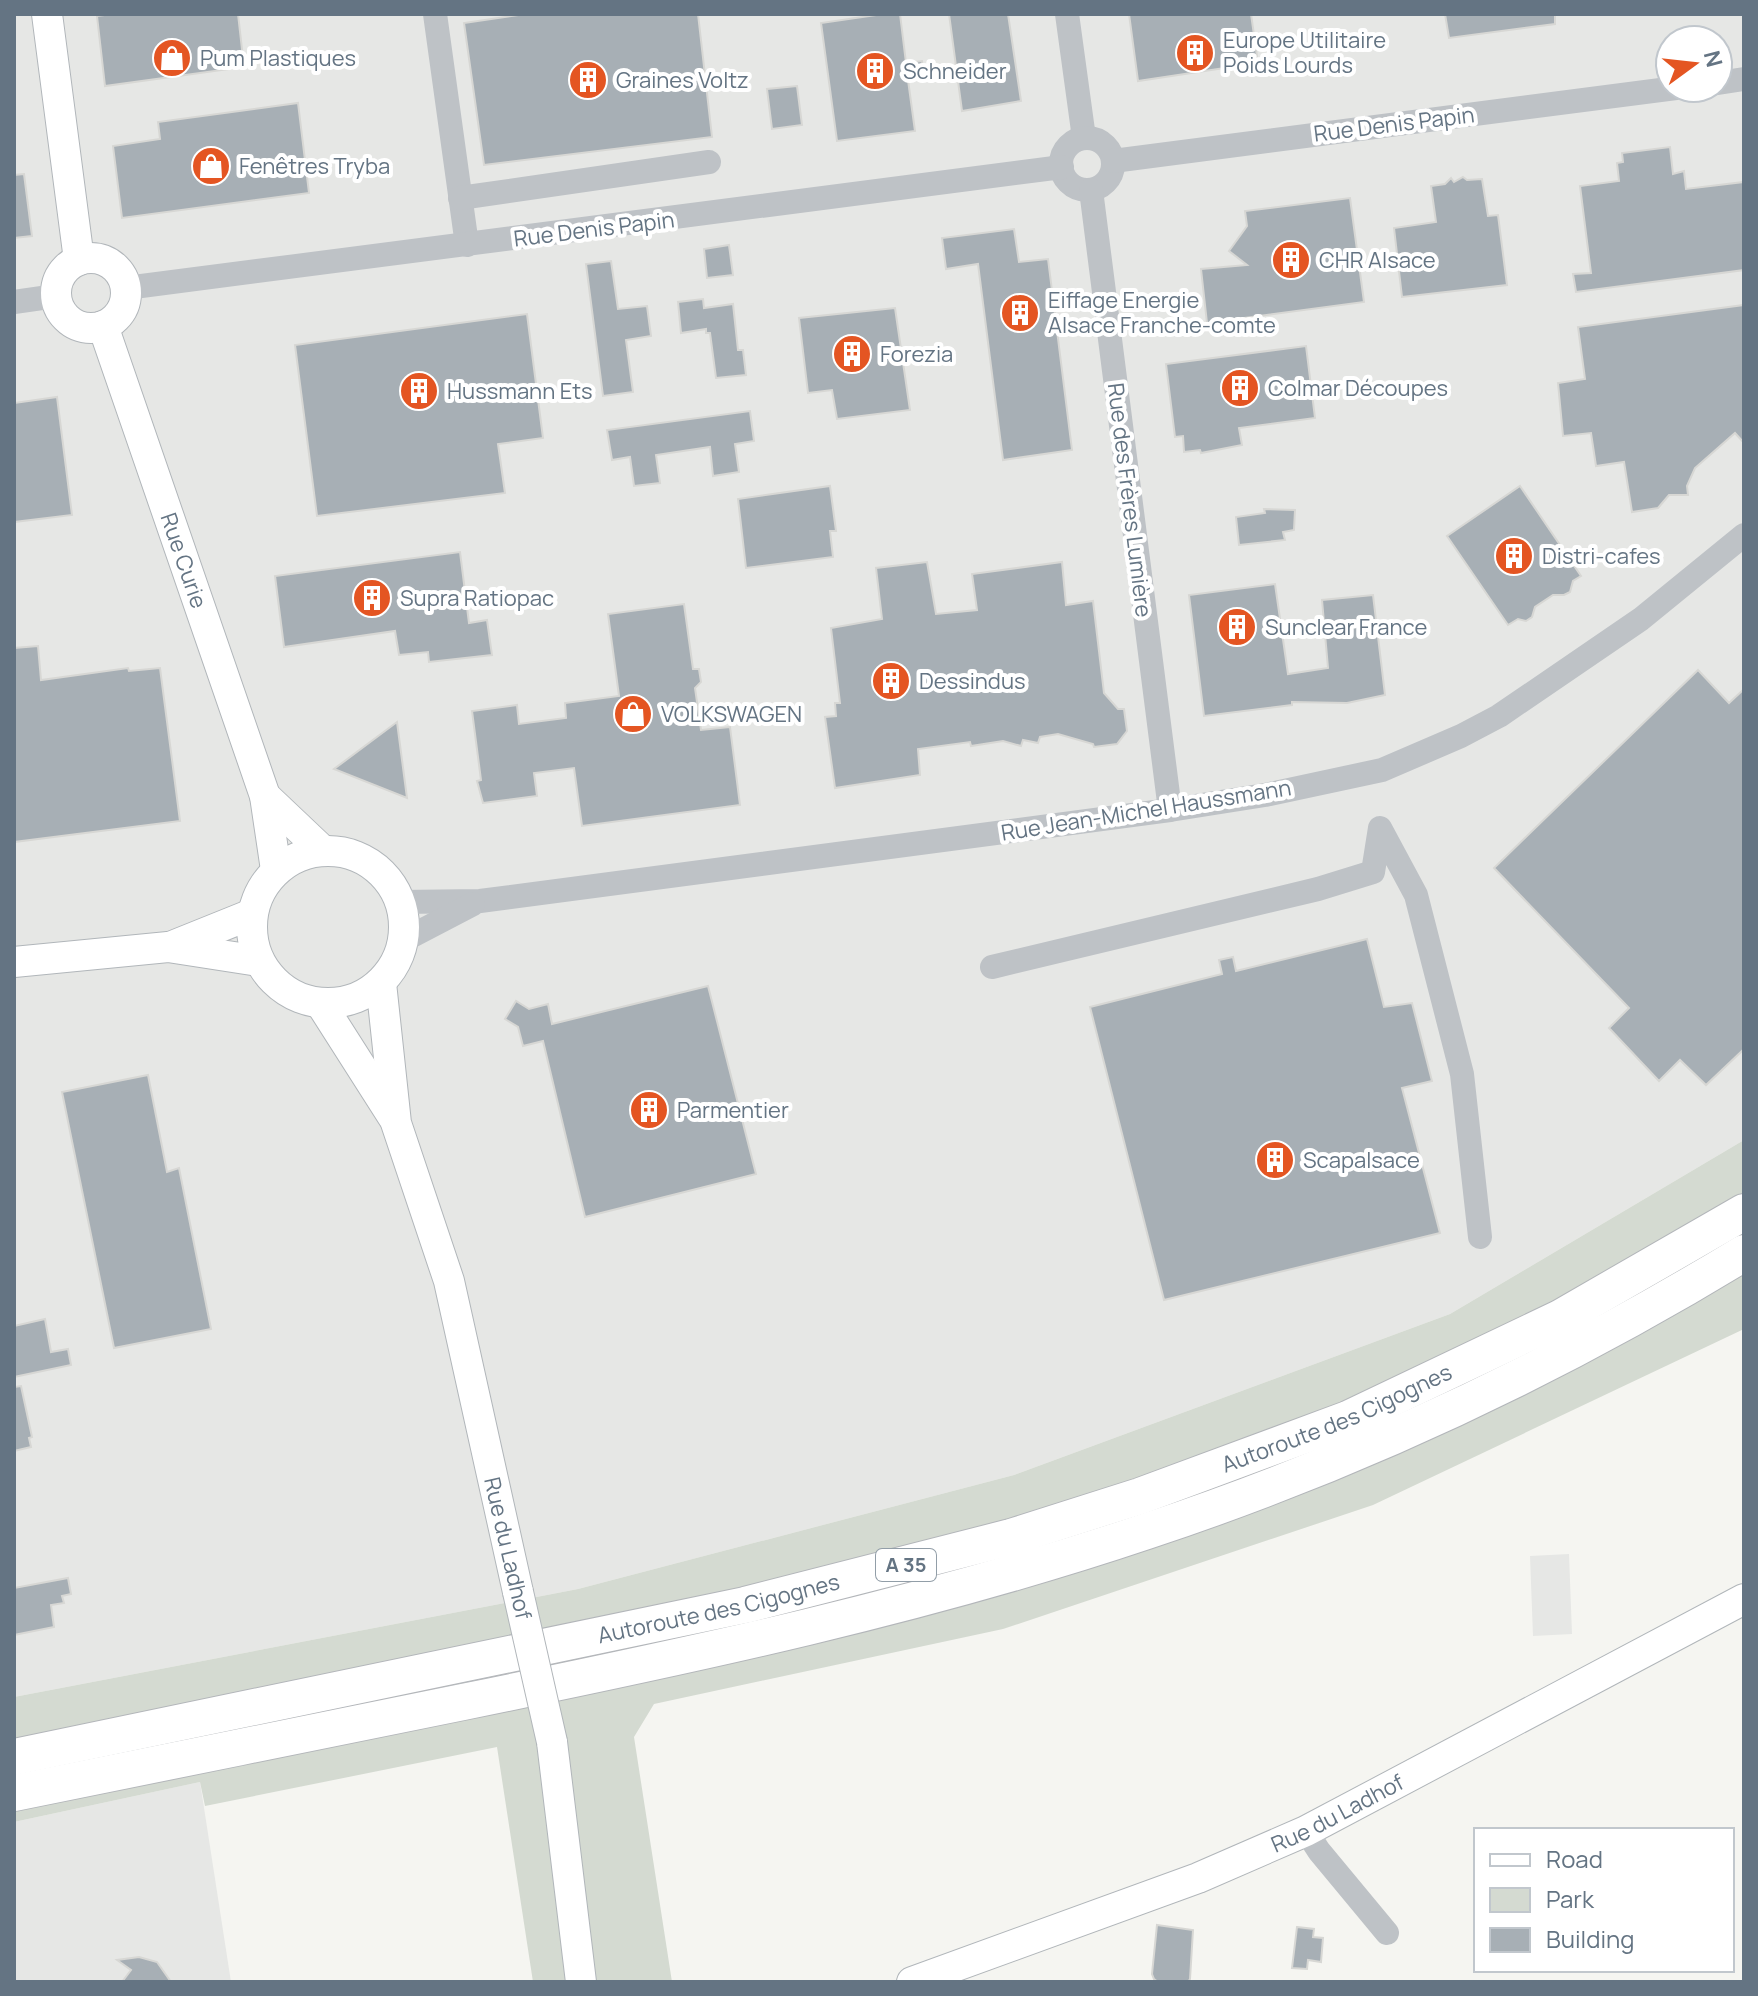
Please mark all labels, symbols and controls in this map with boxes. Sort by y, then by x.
north arrow [1654,24,1734,104]
place label: Europe Utilitaire Poids Lourds [1223,25,1386,80]
building icon: Europe Utilitaire Poids Lourds [1174,32,1216,74]
shop icon: Pum Plastiques [151,37,193,79]
place label: Pum Plastiques [200,43,356,73]
text: N [1697,47,1730,70]
building icon: Schneider [854,50,896,92]
place label: Schneider [903,56,1007,86]
building icon: Graines Voltz [567,59,609,101]
place label: Graines Voltz [616,65,749,95]
street label: Rue Denis Papin [1312,99,1476,149]
shop icon: Fenêtres Tryba [190,145,232,187]
place label: Fenêtres Tryba [239,151,390,181]
street label: Rue Denis Papin [512,204,676,254]
building icon: CHR Alsace [1270,239,1312,281]
place label: CHR Alsace [1319,245,1436,275]
place label: Eiffage Energie Alsace Franche-comte [1048,285,1276,340]
building icon: Eiffage Energie Alsace Franche-comte [999,292,1041,334]
building icon: Forezia [831,333,873,375]
place label: Forezia [880,339,953,369]
building icon: Colmar Découpes [1219,367,1261,409]
building icon: Hussmann Ets [398,370,440,412]
place label: Colmar Découpes [1268,373,1448,403]
place label: Hussmann Ets [447,376,593,406]
street label: Rue des Frères Lumière [1101,381,1159,619]
street label: Rue Curie [154,509,214,612]
building icon: Distri-cafes [1493,535,1535,577]
place label: Distri-cafes [1542,541,1661,571]
building icon: Supra Ratiopac [351,577,393,619]
place label: Supra Ratiopac [400,583,554,613]
building icon: Sunclear France [1216,606,1258,648]
place label: Sunclear France [1265,612,1427,642]
building icon: Dessindus [870,660,912,702]
place label: Dessindus [919,666,1026,696]
shop icon: VOLKSWAGEN [612,693,654,735]
place label: VOLKSWAGEN [661,699,802,729]
street label: Rue Jean-Michel Haussmann [999,772,1293,848]
building icon: Parmentier [628,1089,670,1131]
place label: Parmentier [677,1095,789,1125]
building icon: Scapalsace [1254,1139,1296,1181]
place label: Scapalsace [1303,1145,1420,1175]
street label: Autoroute des Cigognes [1217,1357,1457,1480]
street label: Rue du Ladhof [477,1474,539,1622]
road number: A 35 [876,1549,936,1581]
street label: Autoroute des Cigognes [595,1566,843,1650]
street label: Rue du Ladhof [1266,1767,1409,1859]
legend [1474,1828,1734,1972]
text: Road [1546,1842,1603,1875]
text: Park [1546,1882,1595,1915]
text: Building [1546,1922,1634,1955]

